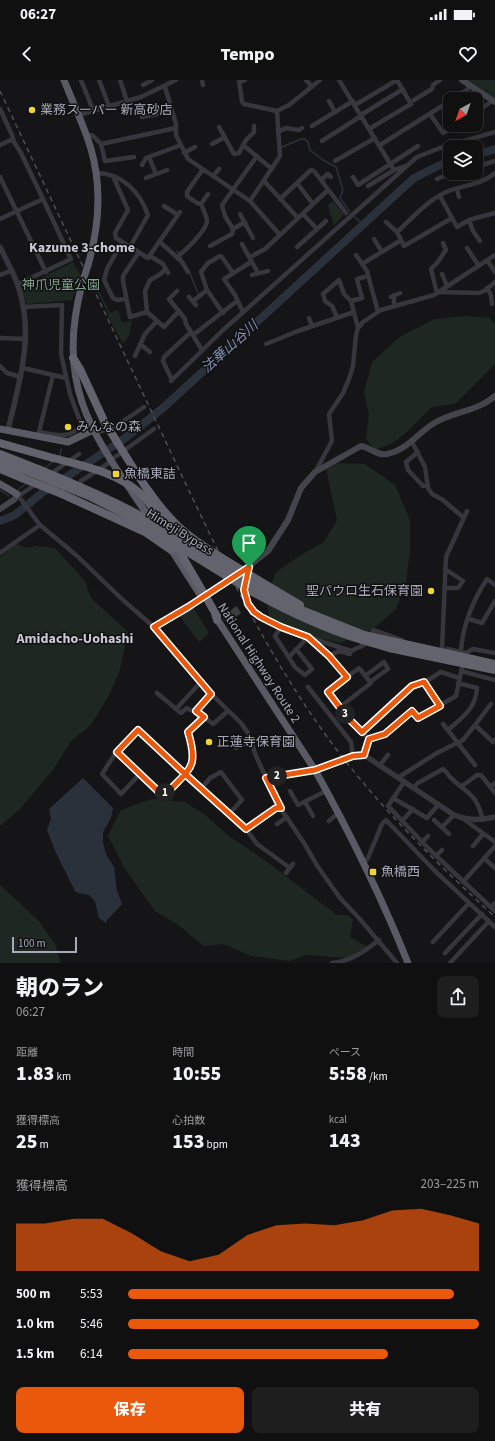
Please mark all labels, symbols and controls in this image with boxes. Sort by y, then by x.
text: 06:27 [20,4,56,25]
text: Tempo [220,42,275,67]
icon: back [16,43,38,65]
icon: heart [457,43,479,65]
north arrow [443,92,483,132]
map controls [443,92,483,180]
place label: 業務スーパー 新高砂店 [40,101,172,119]
marker: 業務スーパー 新高砂店 [27,105,37,115]
button: layers [443,140,483,180]
district label: Kazume 3-chome [29,238,135,258]
park label: 神爪児童公園 [22,276,100,294]
water label: 法華山谷川 [197,315,264,378]
place label: みんなの森 [76,418,141,436]
marker: みんなの森 [63,422,73,432]
place label: 魚橋東詰 [124,465,176,483]
marker: 魚橋東詰 [111,469,121,479]
street label: Himeji Bypass [143,504,217,560]
pin [232,526,266,567]
icon: arrive [238,532,260,554]
place label: 聖パウロ生石保育園 [306,582,423,600]
marker: 聖パウロ生石保育園 [426,586,436,596]
street label: National Highway Route 2 [213,599,305,727]
district label: Amidacho-Uohashi [16,629,134,649]
pin: 3 [335,704,355,724]
text: 3 [342,706,348,721]
place label: 正蓮寺保育園 [217,733,295,751]
marker: 正蓮寺保育園 [204,737,214,747]
pin: 2 [267,766,287,786]
text: 2 [274,768,280,783]
pin: 1 [155,783,175,803]
text: 1 [162,785,168,800]
place label: 魚橋西 [381,863,420,881]
marker: 魚橋西 [368,867,378,877]
scale bar [12,935,77,954]
text: 100 m [18,936,46,951]
text: 朝のラン [16,972,104,1004]
button: share [437,976,479,1018]
text: 06:27 [16,1003,45,1021]
text: 距離 [16,1045,38,1060]
text: 時間 [172,1045,194,1060]
text: ペース [329,1045,361,1060]
text: 1.83 [16,1060,54,1088]
text: 10:55 [172,1060,221,1088]
text: 5:58 [329,1060,367,1088]
text: km [54,1069,71,1084]
text: /km [367,1069,388,1084]
text: kcal [329,1112,347,1127]
text: 獲得標高 [16,1113,60,1128]
text: 心拍数 [172,1113,205,1128]
text: 143 [329,1127,361,1155]
text: 25 [16,1128,37,1156]
text: 153 [172,1128,204,1156]
text: m [37,1137,49,1152]
text: bpm [204,1137,228,1152]
text: 203–225 m [421,1175,479,1193]
text: 獲得標高 [16,1177,68,1195]
text: 500 m [16,1285,50,1303]
text: 5:53 [80,1285,103,1303]
text: 1.0 km [16,1315,55,1333]
text: 5:46 [80,1315,103,1333]
text: 1.5 km [16,1345,55,1363]
text: 6:14 [80,1345,103,1363]
button: 保存 [16,1387,244,1433]
button: 共有 [252,1387,479,1433]

